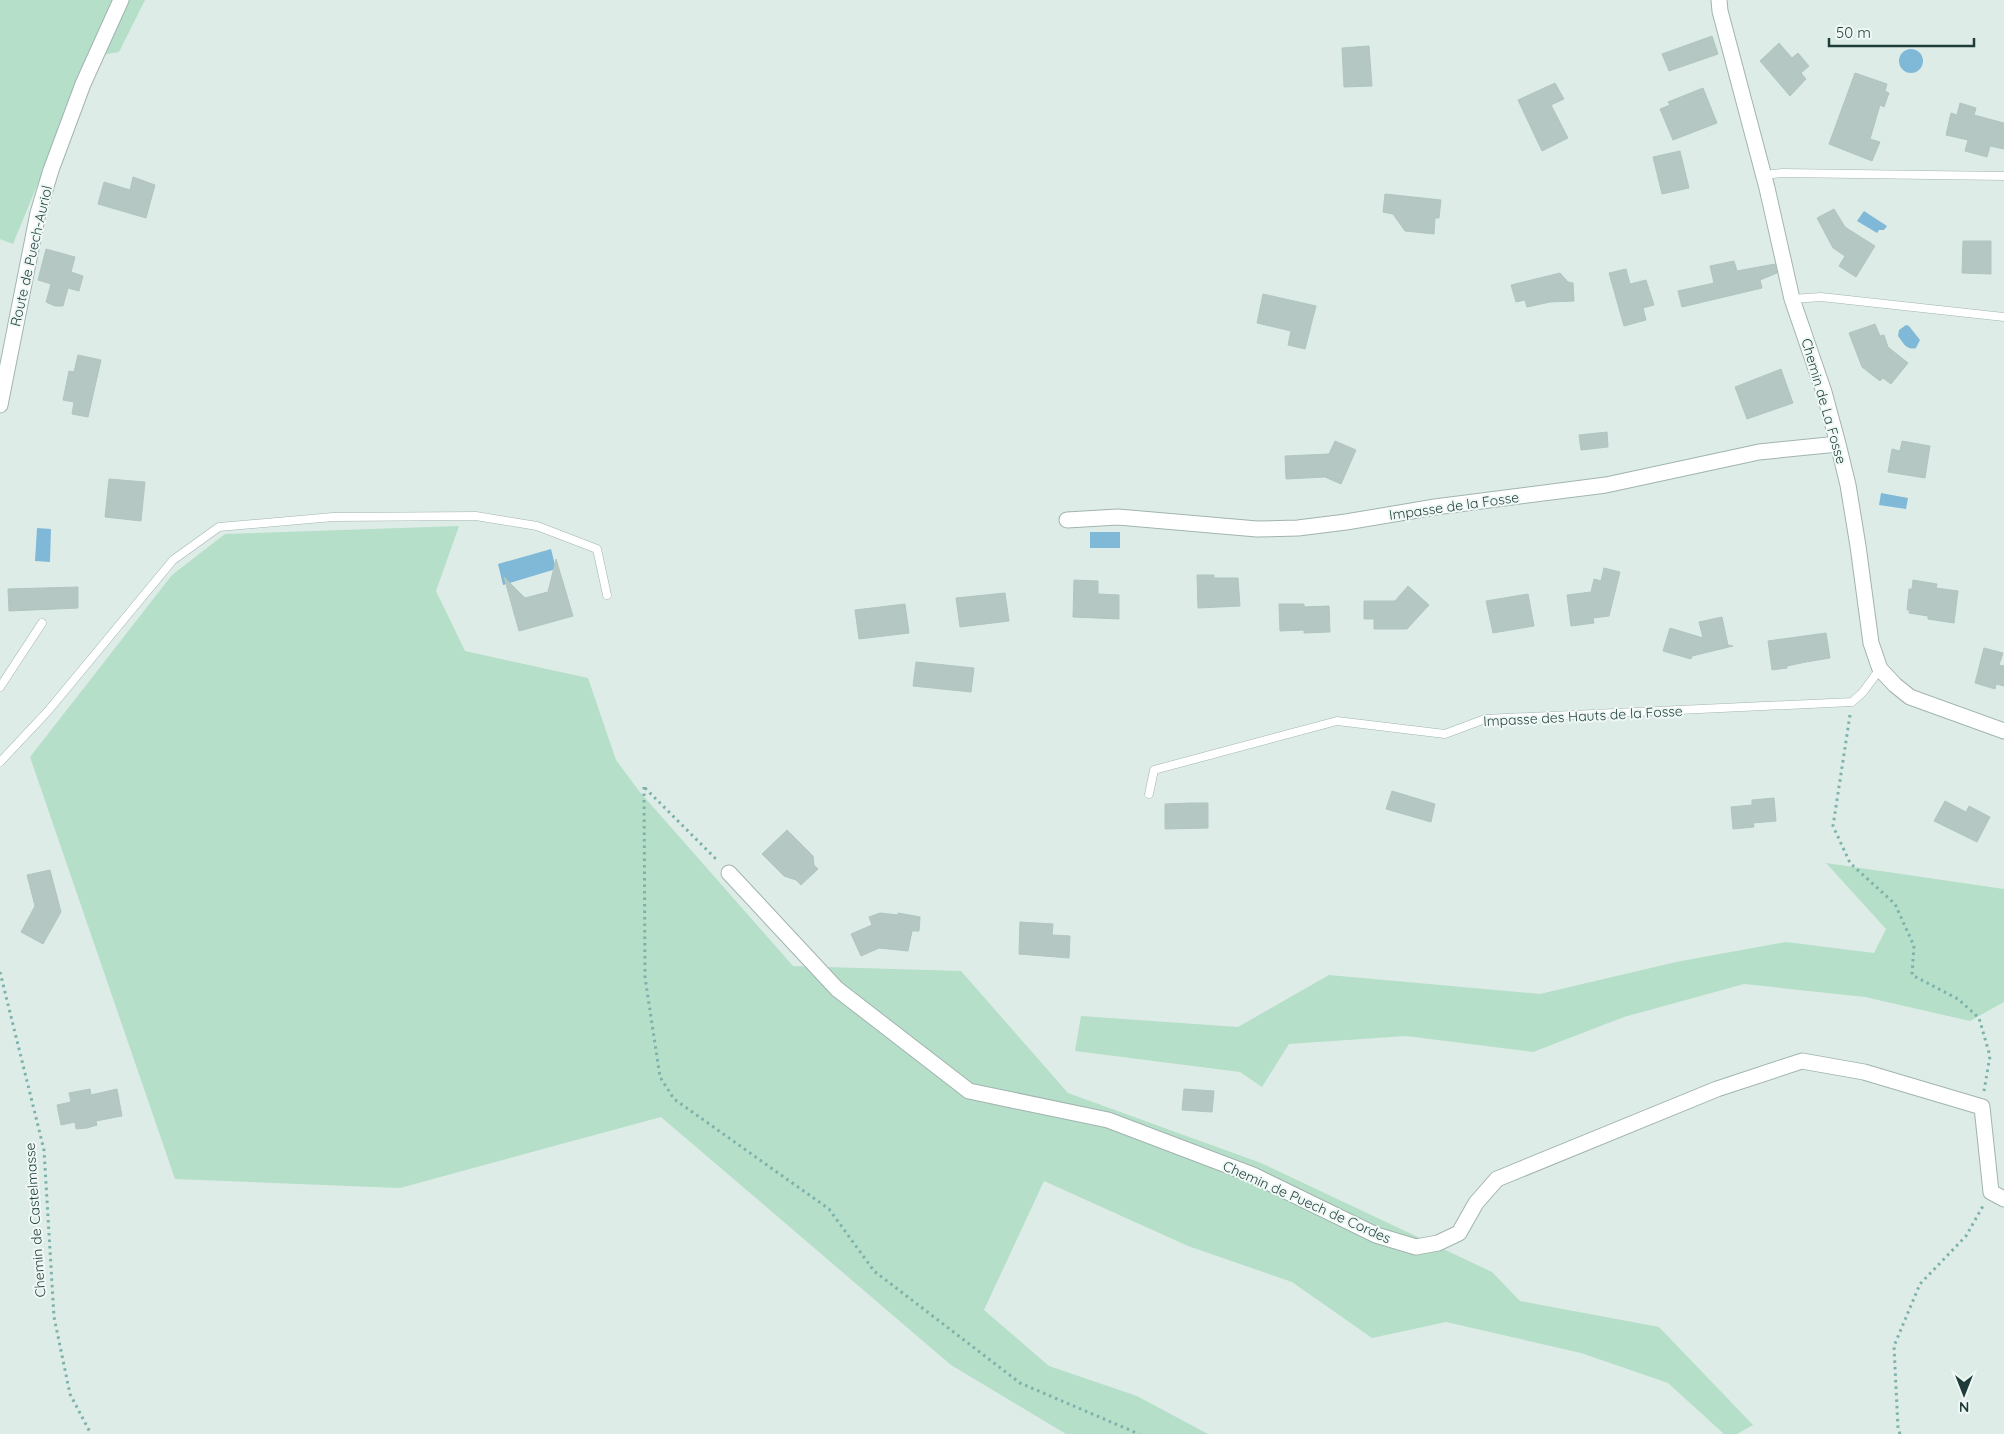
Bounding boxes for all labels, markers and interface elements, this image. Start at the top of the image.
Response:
scale bar [1829,15,1974,47]
text: 50 m [1836,23,1871,42]
street label: Route de Puech-Auriol [6,184,56,328]
street label: Chemin de La Fosse [1797,336,1851,466]
street label: Impasse de la Fosse [1388,488,1520,524]
street label: Impasse des Hauts de la Fosse [1483,702,1683,730]
street label: Chemin de Castelmasse [21,1142,49,1298]
street label: Chemin de Puech de Cordes [1220,1157,1394,1247]
north arrow [1939,1369,1989,1419]
text: N [1959,1398,1969,1416]

